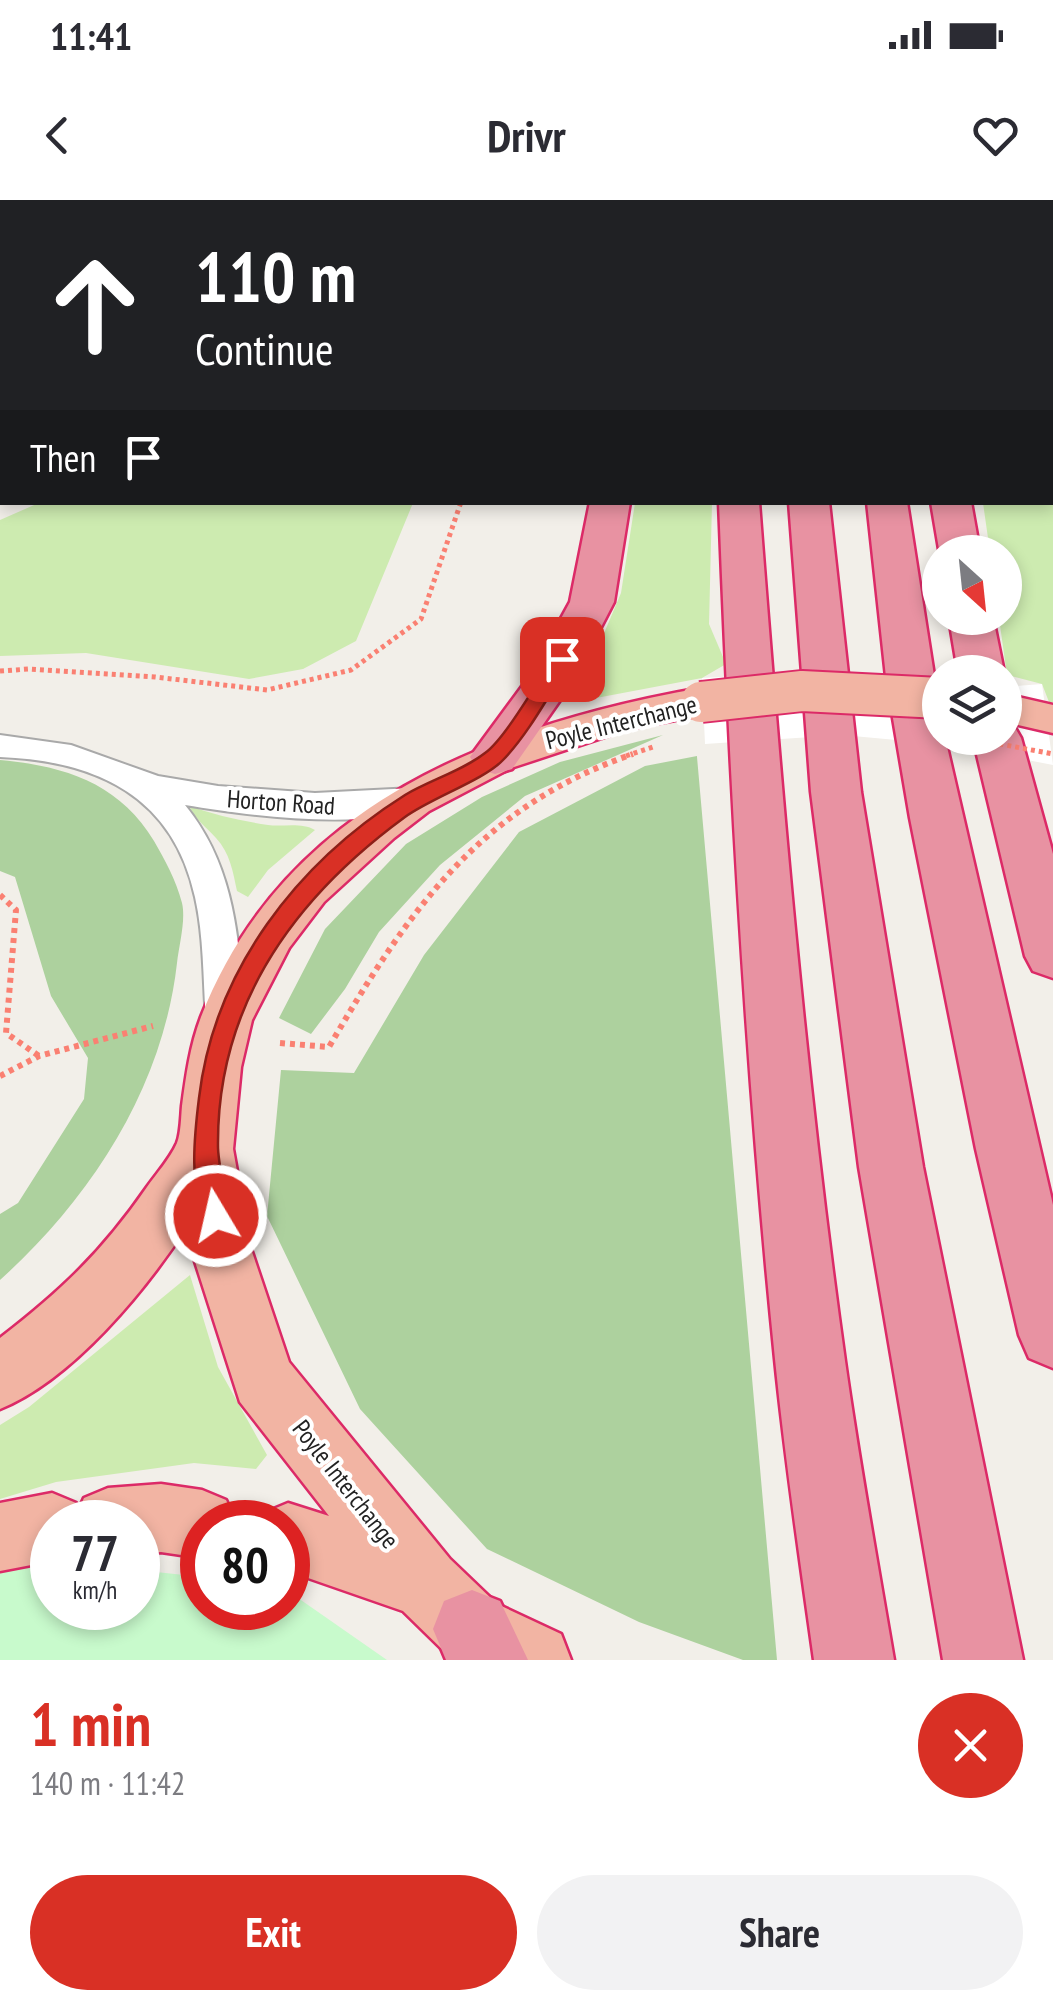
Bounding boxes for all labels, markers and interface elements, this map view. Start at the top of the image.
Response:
text: 11:41 [50,11,132,60]
text: Drivr [487,106,566,164]
icon: back [30,108,85,163]
icon: heart [968,108,1023,163]
text: 110 m [195,231,356,321]
icon: ahead [30,240,160,370]
text: Continue [195,319,334,377]
icon: arrive [116,430,171,485]
text: Then [30,433,96,482]
north arrow [922,535,1022,635]
map controls [922,535,1022,755]
pin [520,617,605,702]
icon: arrive [535,632,590,687]
button: layers [922,655,1022,755]
street label: Poyle Interchange [542,688,700,756]
street label: Horton Road [226,782,336,822]
position arrow [164,1164,268,1268]
street label: Poyle Interchange [286,1413,406,1555]
speed limit sign: 80 [180,1500,310,1630]
text: 77 [71,1520,119,1585]
text: km/h [73,1574,117,1606]
text: 1 min [30,1685,151,1763]
button: close [918,1693,1023,1798]
text: 140 m · 11:42 [30,1762,185,1804]
button: Exit [30,1875,517,1990]
button: Share [537,1875,1023,1990]

